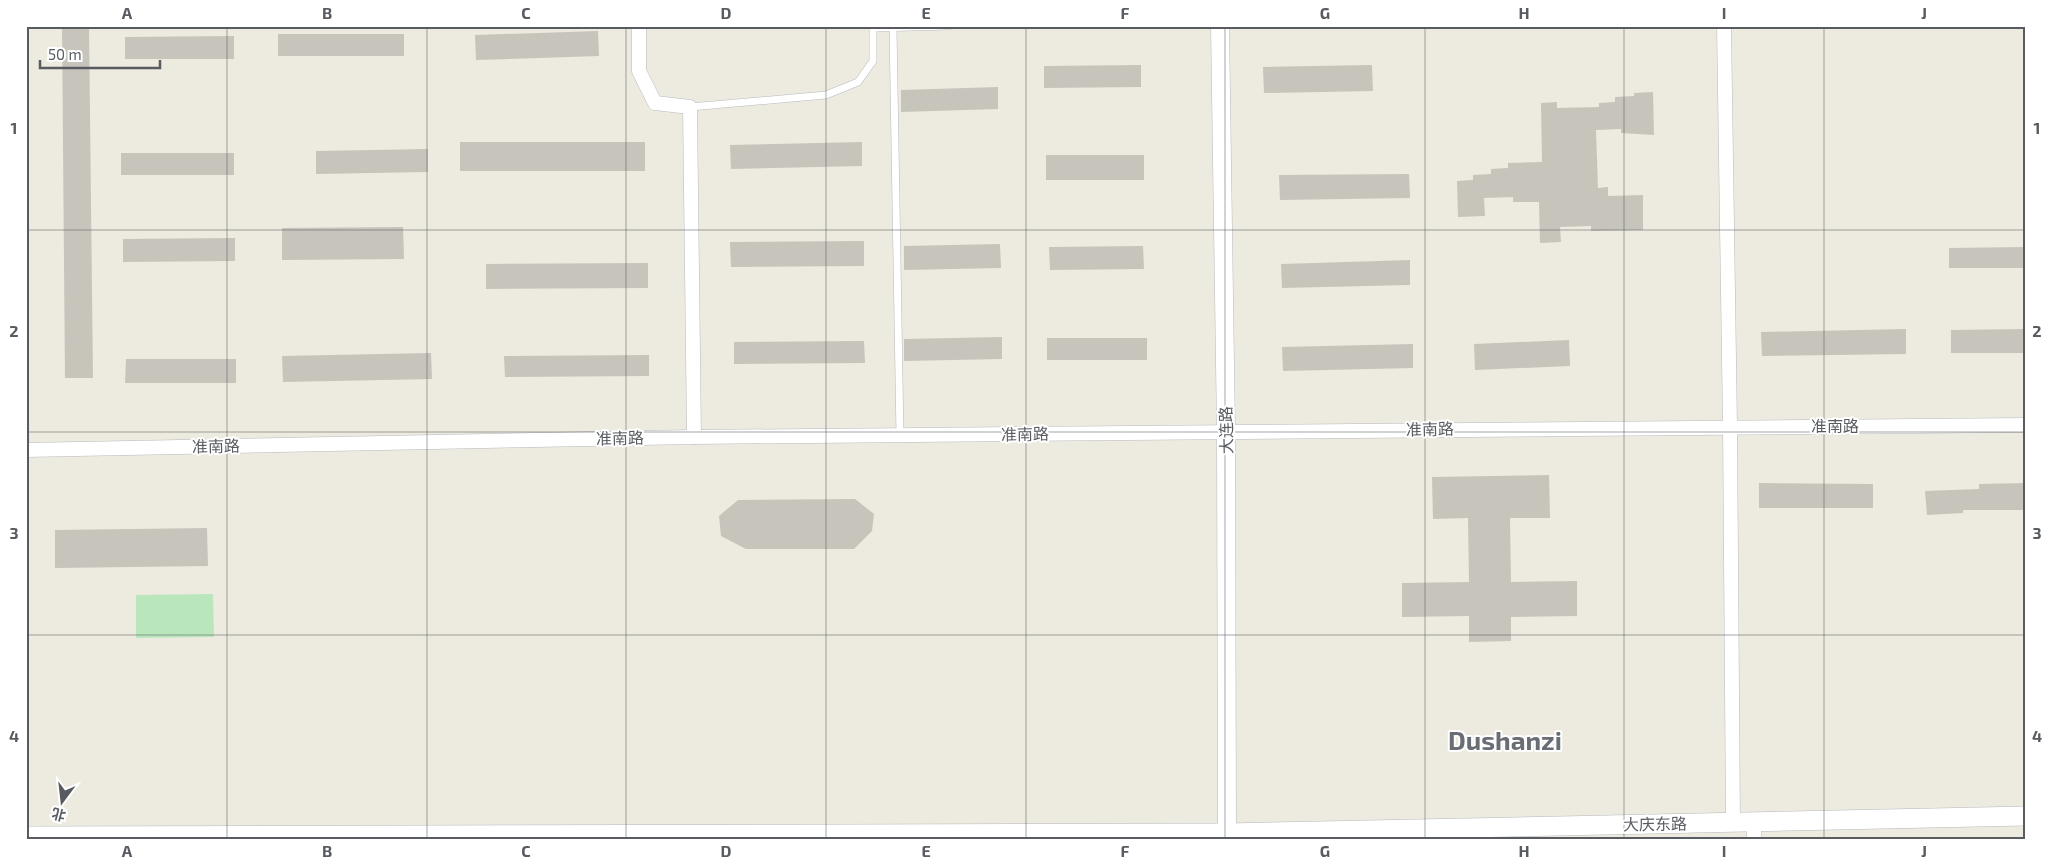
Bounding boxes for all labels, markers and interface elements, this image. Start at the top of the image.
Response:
text: A [122,3,133,22]
text: B [322,3,332,22]
text: C [521,3,531,22]
text: D [721,3,732,22]
text: E [921,3,931,22]
text: F [1121,3,1130,22]
text: G [1320,3,1330,22]
text: H [1518,3,1530,22]
text: I [1722,3,1726,22]
text: J [1921,3,1927,22]
scale bar [40,38,160,70]
text: 50 m [48,45,82,63]
text: 1 [11,118,17,137]
text: 1 [2034,118,2040,137]
text: 2 [9,321,19,340]
text: 2 [2032,321,2042,340]
street label: 大连路 [1216,406,1235,454]
street label: 准南路 [1811,416,1859,435]
street label: 准南路 [1406,419,1454,438]
street label: 准南路 [1001,424,1049,443]
street label: 准南路 [596,428,644,447]
street label: 准南路 [192,436,240,455]
text: 3 [9,523,19,542]
text: 3 [2032,523,2042,542]
district label: Dushanzi [1448,724,1562,755]
text: 4 [9,726,19,745]
text: 4 [2032,726,2042,745]
north arrow [38,778,88,828]
text: 北 [50,805,67,825]
street label: 大庆东路 [1623,813,1687,834]
text: A [122,841,133,860]
text: B [322,841,332,860]
text: C [521,841,531,860]
text: D [721,841,732,860]
text: E [921,841,931,860]
text: F [1121,841,1130,860]
text: G [1320,841,1330,860]
text: H [1518,841,1530,860]
text: I [1722,841,1726,860]
text: J [1921,841,1927,860]

